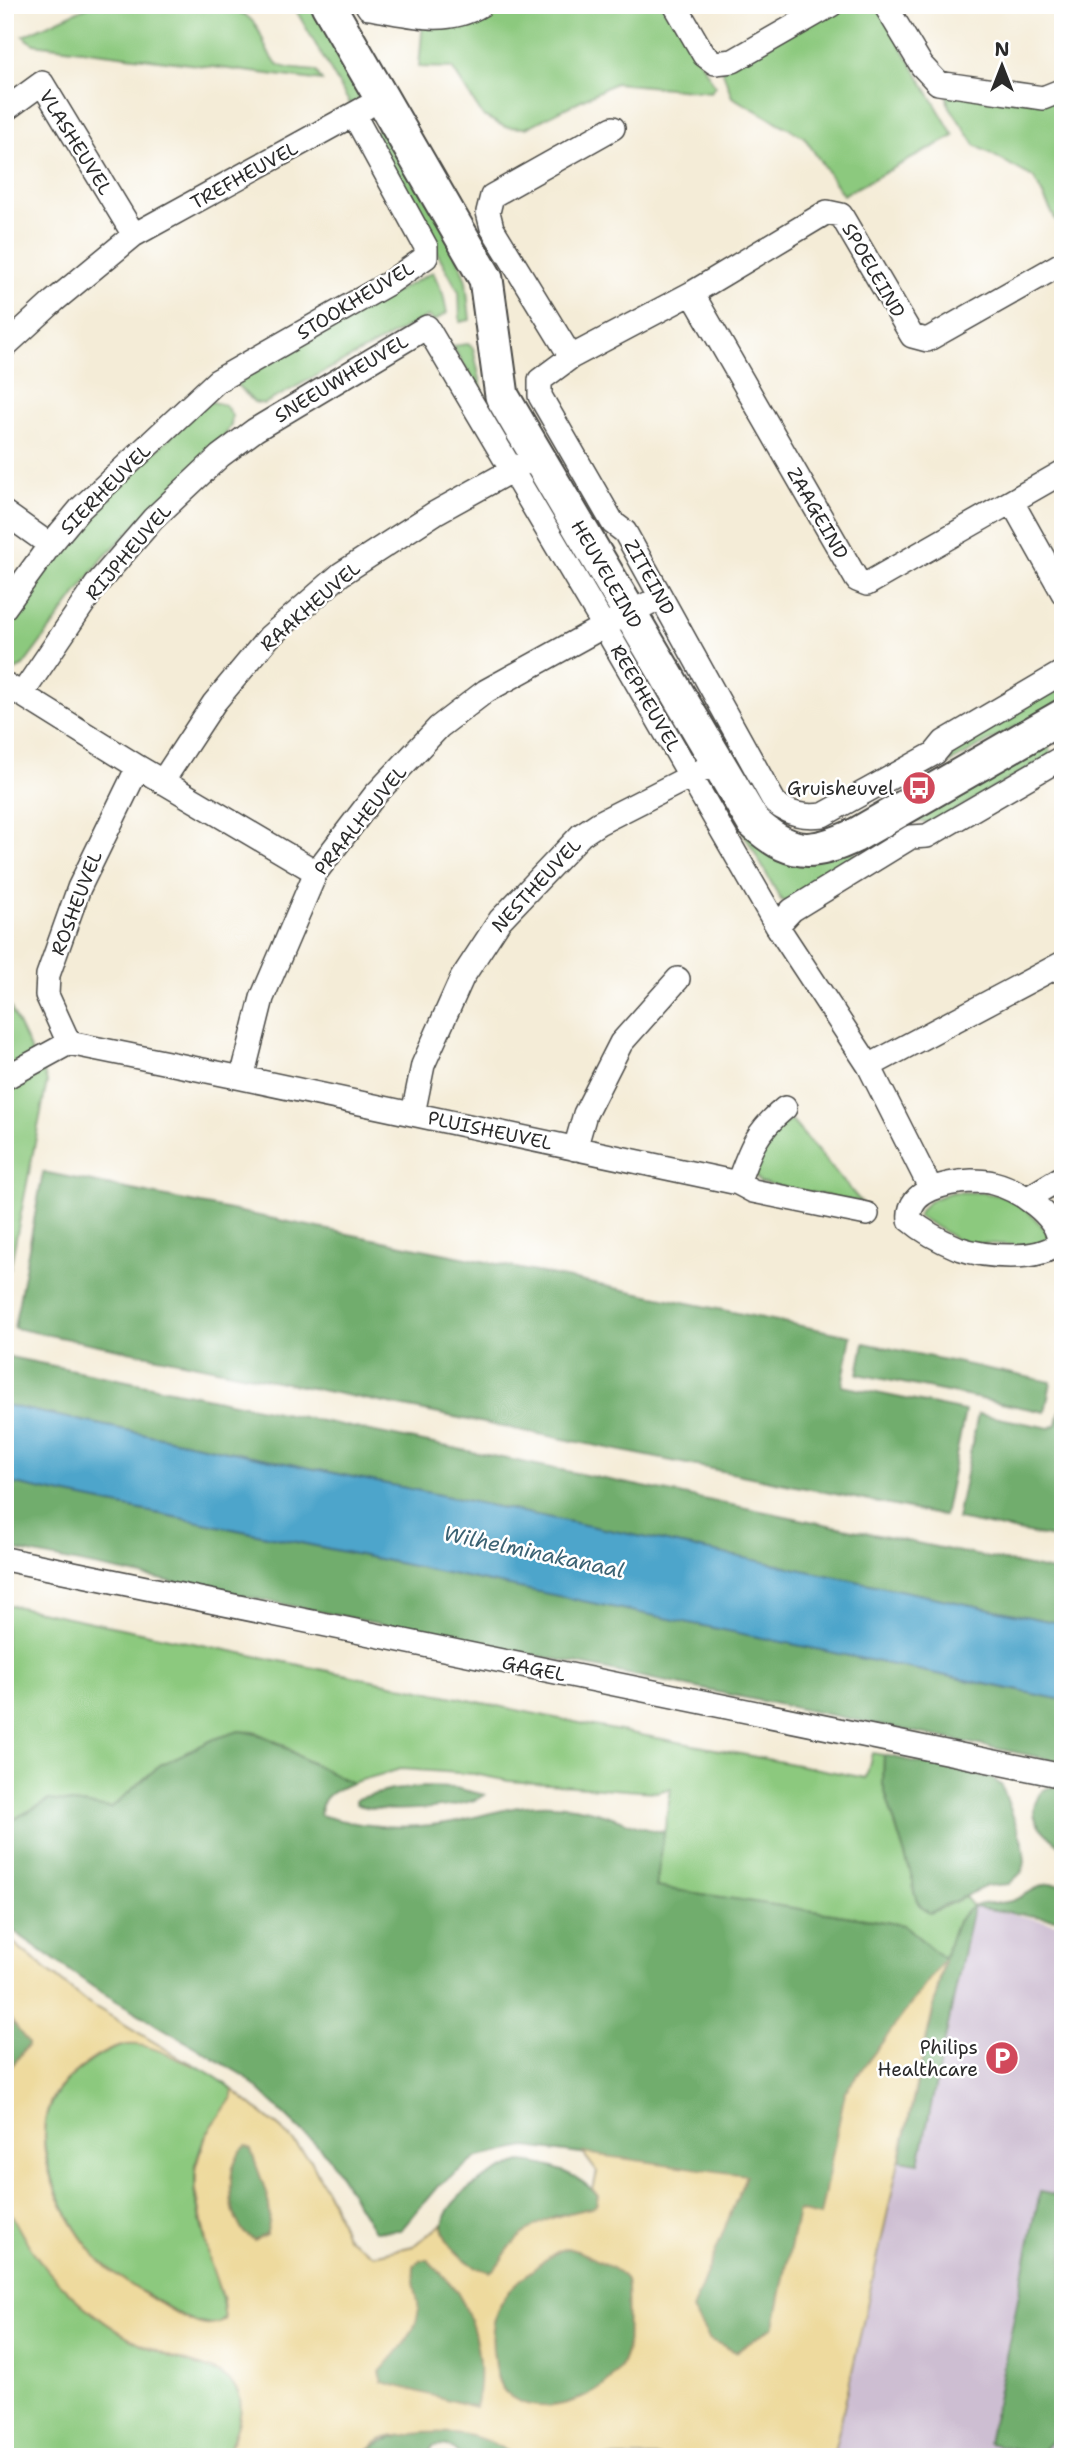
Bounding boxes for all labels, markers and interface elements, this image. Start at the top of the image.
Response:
north arrow [967,32,1036,102]
text: N [994,37,1010,62]
street label: VLASHEUVEL [33,85,118,200]
street label: TREFHEUVEL [186,136,302,215]
street label: SPOELEIND [836,218,911,322]
street label: STOOKHEUVEL [292,255,419,345]
street label: SNEEUWHEUVEL [270,329,413,428]
street label: SIERHEUVEL [55,439,156,540]
street label: ZAAGEIND [781,463,854,564]
street label: RIJPHEUVEL [80,499,177,605]
street label: HEUVELEIND [565,515,648,633]
street label: ZITEIND [619,535,681,620]
street label: RAAKHEUVEL [255,556,366,657]
street label: REEPHEUVEL [605,640,686,756]
street label: PRAALHEUVEL [309,760,412,880]
bus stop icon: Gruisheuvel [900,769,938,807]
place label: Gruisheuvel [787,776,894,801]
street label: NESTHEUVEL [486,833,587,938]
street label: ROSHEUVEL [45,847,108,959]
street label: PLUISHEUVEL [425,1105,554,1156]
water label: Wilhelminakanaal [441,1519,627,1585]
street label: GAGEL [500,1650,568,1687]
place label: Philips Healthcare [877,2035,978,2082]
parking icon: Philips Healthcare [983,2039,1021,2077]

